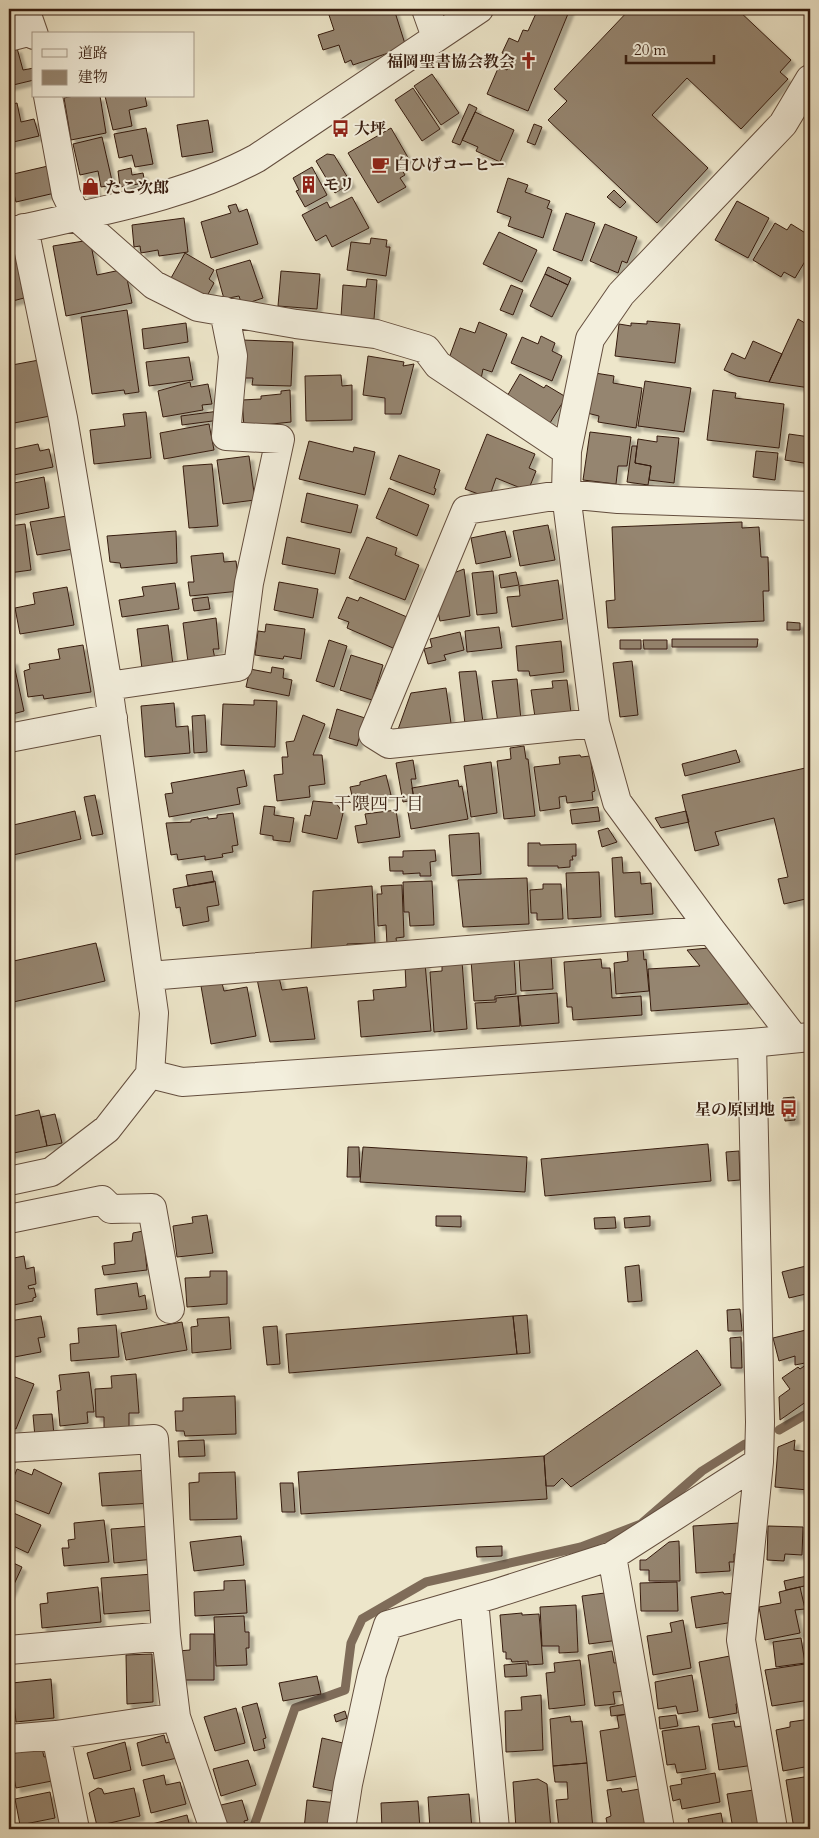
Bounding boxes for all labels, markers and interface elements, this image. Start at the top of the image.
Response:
legend [32,32,195,98]
scale bar [626,32,714,64]
text: 20 m [634,40,666,60]
text: 道路 [78,43,108,63]
place label: 福岡聖書協会教会 [386,51,515,73]
church icon: 福岡聖書協会教会 [519,51,539,71]
text: 建物 [78,67,108,87]
bus stop icon: 大坪 [330,118,350,138]
place label: 大坪 [354,118,386,140]
cafe icon: 白ひげコーヒー [370,154,390,174]
place label: 白ひげコーヒー [394,154,505,176]
building icon: モリ [299,174,319,194]
place label: モリ [323,174,355,196]
shop icon: たこ次郎 [81,177,101,197]
place label: たこ次郎 [105,177,169,199]
district label: 干隈四丁目 [334,792,424,817]
place label: 星の原団地 [695,1099,775,1121]
bus stop icon: 星の原団地 [779,1099,799,1119]

